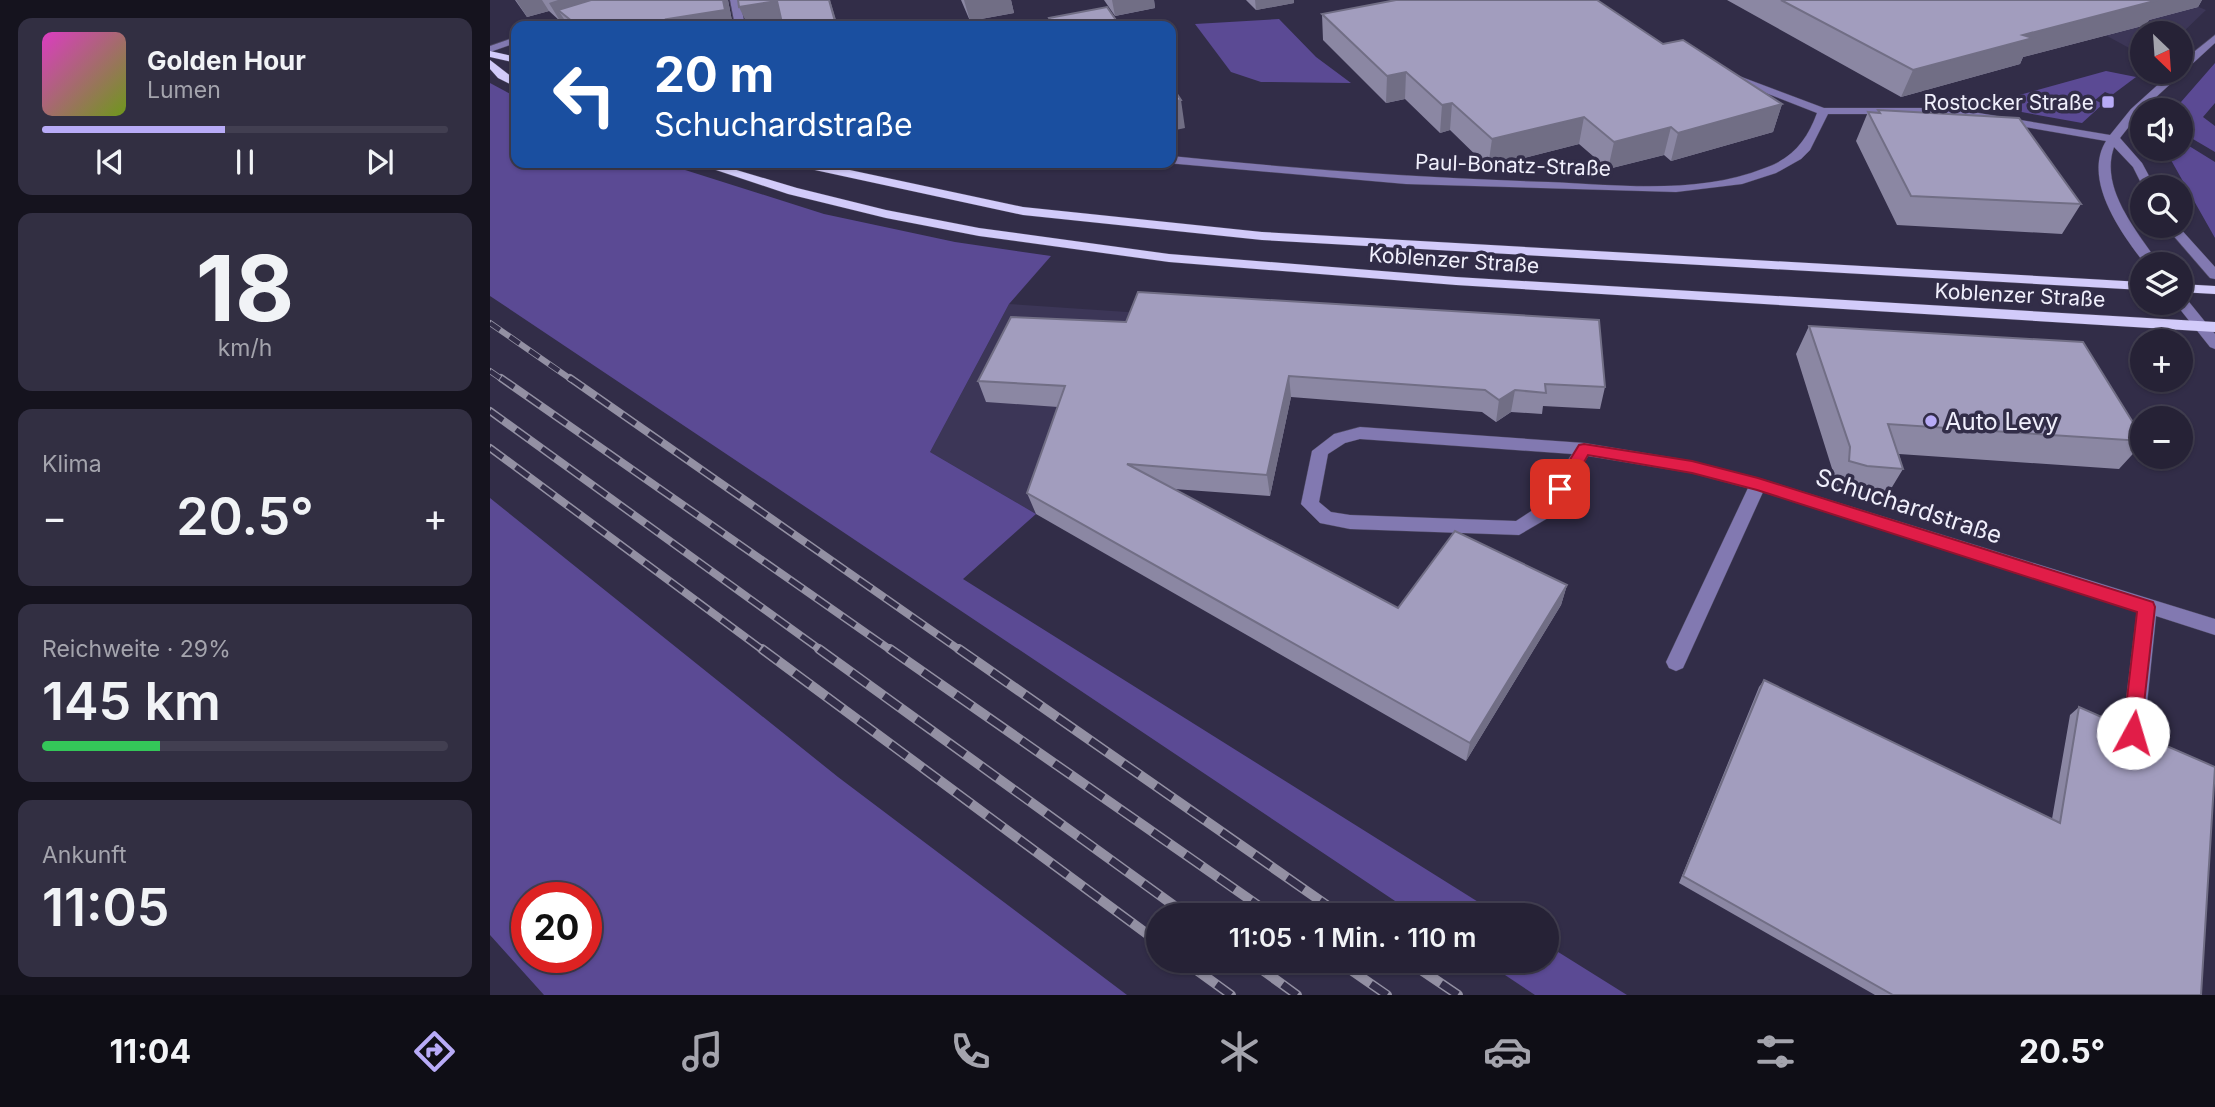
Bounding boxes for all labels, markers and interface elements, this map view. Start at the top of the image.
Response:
north arrow [2130,21,2193,84]
map controls [2130,21,2193,469]
text: Golden Hour [147,45,306,76]
text: 20 m [654,45,774,104]
icon: left [539,49,630,140]
text: Lumen [147,76,221,104]
place label: Rostocker Straße [1924,90,2094,115]
marker: Rostocker Straße [2100,94,2116,110]
button: sound [2130,98,2193,161]
text: Schuchardstraße [654,105,913,144]
icon: previous [91,143,129,181]
icon: pause [226,143,264,181]
icon: next [361,143,399,181]
street label: Paul-Bonatz-Straße [1414,149,1612,181]
button: search [2130,175,2193,238]
text: 18 [196,233,294,343]
street label: Koblenzer Straße [1368,242,1540,278]
button: layers [2130,252,2193,315]
street label: Koblenzer Straße [1934,278,2106,312]
button: + [2130,329,2193,392]
text: km/h [218,334,272,362]
button: − [2130,406,2193,469]
place label: Auto Levy [1945,407,2059,436]
marker: Auto Levy [1923,413,1939,429]
text: Klima [42,450,102,478]
pin [1530,459,1590,519]
street label: Schuchardstraße [1812,462,2006,550]
icon: arrive [1541,470,1579,508]
text: 20.5° [176,485,314,548]
text: − [42,494,67,540]
text: + [423,494,448,540]
text: Reichweite · 29% [42,635,231,663]
text: 145 km [42,670,221,733]
position arrow [2096,696,2170,770]
text: Ankunft [42,841,127,869]
text: 11:05 [42,876,170,939]
speed limit sign: 20 [511,882,602,973]
text: 11:05 · 1 Min. · 110 m [1229,922,1476,953]
icon: directions [410,1027,459,1076]
icon: music [678,1027,727,1076]
icon: phone [946,1027,995,1076]
icon: climate [1215,1027,1264,1076]
icon: car [1483,1027,1532,1076]
icon: filters [1751,1027,1800,1076]
text: 11:04 [110,1032,191,1071]
text: 20.5° [2019,1032,2105,1071]

